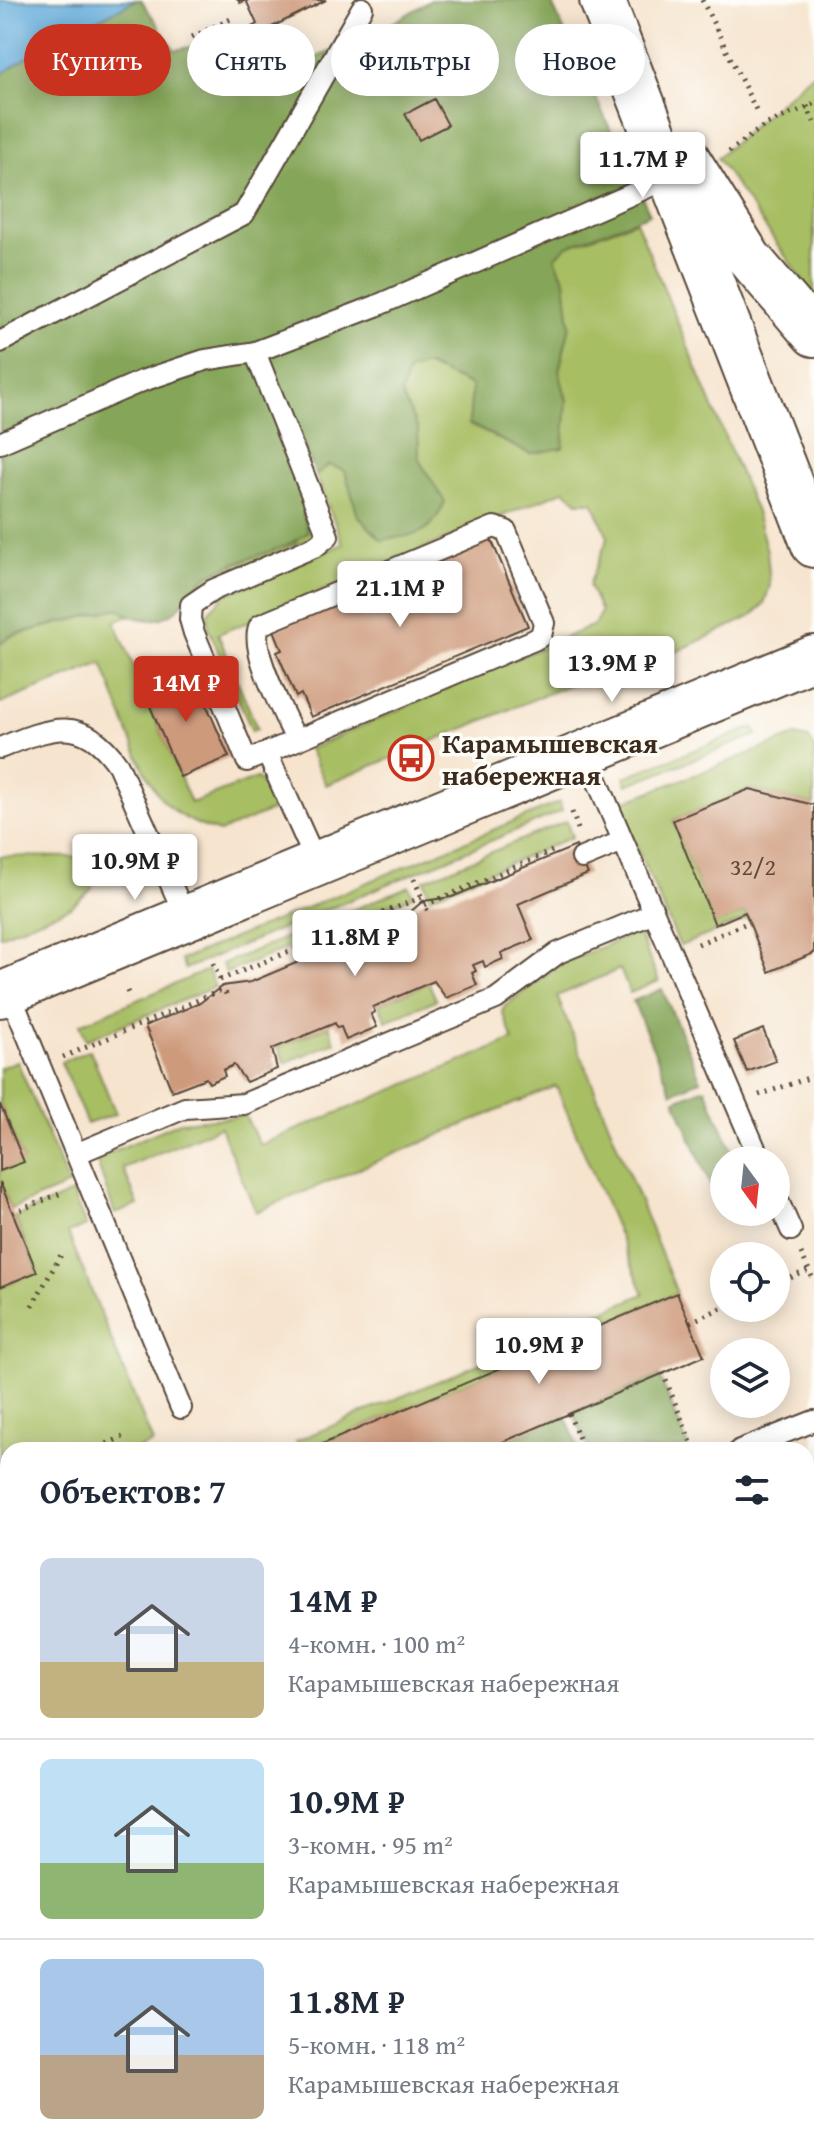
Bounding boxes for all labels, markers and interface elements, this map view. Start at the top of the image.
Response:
chip: Купить [24,24,171,96]
chip: Снять [187,24,315,96]
chip: Фильтры [331,24,499,96]
chip: Новое [515,24,645,96]
pin: 11.7M ₽ [569,132,717,200]
text: 11.7M ₽ [598,138,688,177]
pin: 21.1M ₽ [326,561,474,629]
text: 21.1M ₽ [355,567,445,606]
pin: 13.9M ₽ [538,636,686,704]
text: 13.9M ₽ [567,642,657,681]
pin: 14M ₽ [130,656,242,724]
text: 14M ₽ [152,662,220,701]
place label: Карамышевская набережная [442,722,658,795]
bus stop icon: Карамышевская набережная [387,734,435,782]
pin: 10.9M ₽ [61,834,209,902]
text: 10.9M ₽ [90,840,180,879]
house number: 32/2 [730,849,776,884]
pin: 11.8M ₽ [281,910,429,978]
text: 11.8M ₽ [310,916,400,955]
north arrow [710,1146,790,1226]
map controls [710,1146,790,1418]
button: locate [710,1242,790,1322]
pin: 10.9M ₽ [465,1318,613,1386]
text: 10.9M ₽ [494,1324,584,1363]
button: layers [710,1338,790,1418]
text: Объектов: 7 [40,1466,226,1515]
icon: filters [730,1468,774,1512]
text: 14M ₽ [288,1575,378,1624]
icon: home [104,1590,200,1686]
text: 4-комн. · 100 m² [288,1624,465,1663]
text: Карамышевская набережная [288,1663,619,1702]
text: 10.9M ₽ [288,1776,405,1825]
icon: home [104,1791,200,1887]
text: 3-комн. · 95 m² [288,1825,453,1864]
text: Карамышевская набережная [288,1864,619,1903]
text: 11.8M ₽ [288,1976,405,2025]
icon: home [104,1991,200,2087]
text: 5-комн. · 118 m² [288,2025,465,2064]
text: Карамышевская набережная [288,2064,619,2103]

